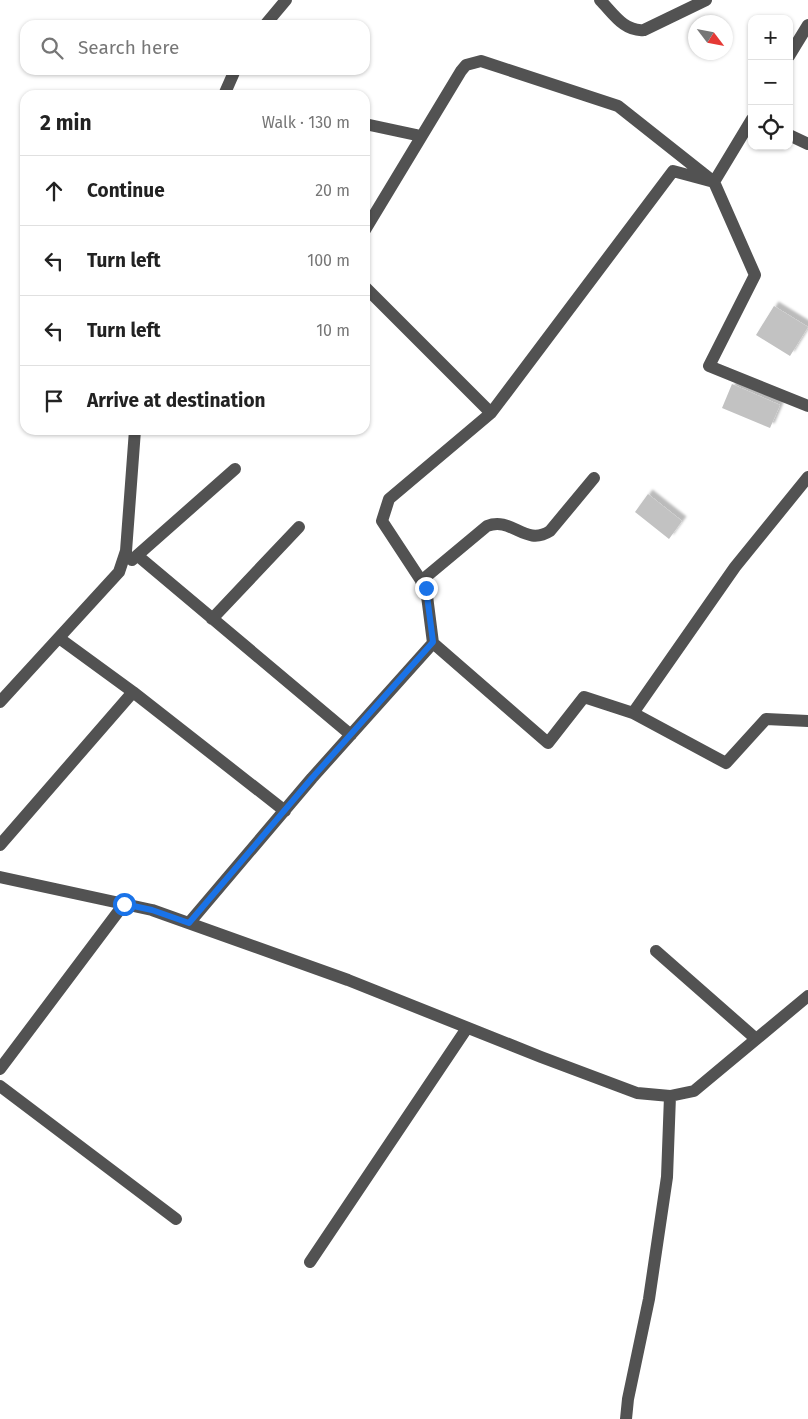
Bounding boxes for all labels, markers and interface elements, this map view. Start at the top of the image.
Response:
north arrow [688,15,733,60]
map controls [748,15,793,150]
button: + [748,15,793,60]
search box [20,20,370,75]
icon: search [38,34,66,62]
text: Search here [78,36,179,59]
button: − [748,60,793,105]
button: locate [748,105,793,150]
text: 2 min [40,110,92,136]
text: Walk · 130 m [262,113,350,132]
icon: ahead [40,177,68,205]
text: Continue [87,179,165,202]
text: 20 m [315,181,350,200]
icon: left [40,247,68,275]
text: Turn left [87,249,161,272]
text: 100 m [307,251,350,270]
icon: left [40,317,68,345]
text: Turn left [87,319,161,342]
text: 10 m [316,321,350,340]
icon: arrive [40,387,68,415]
text: Arrive at destination [87,389,266,412]
route end [415,577,438,600]
route start [113,893,136,916]

